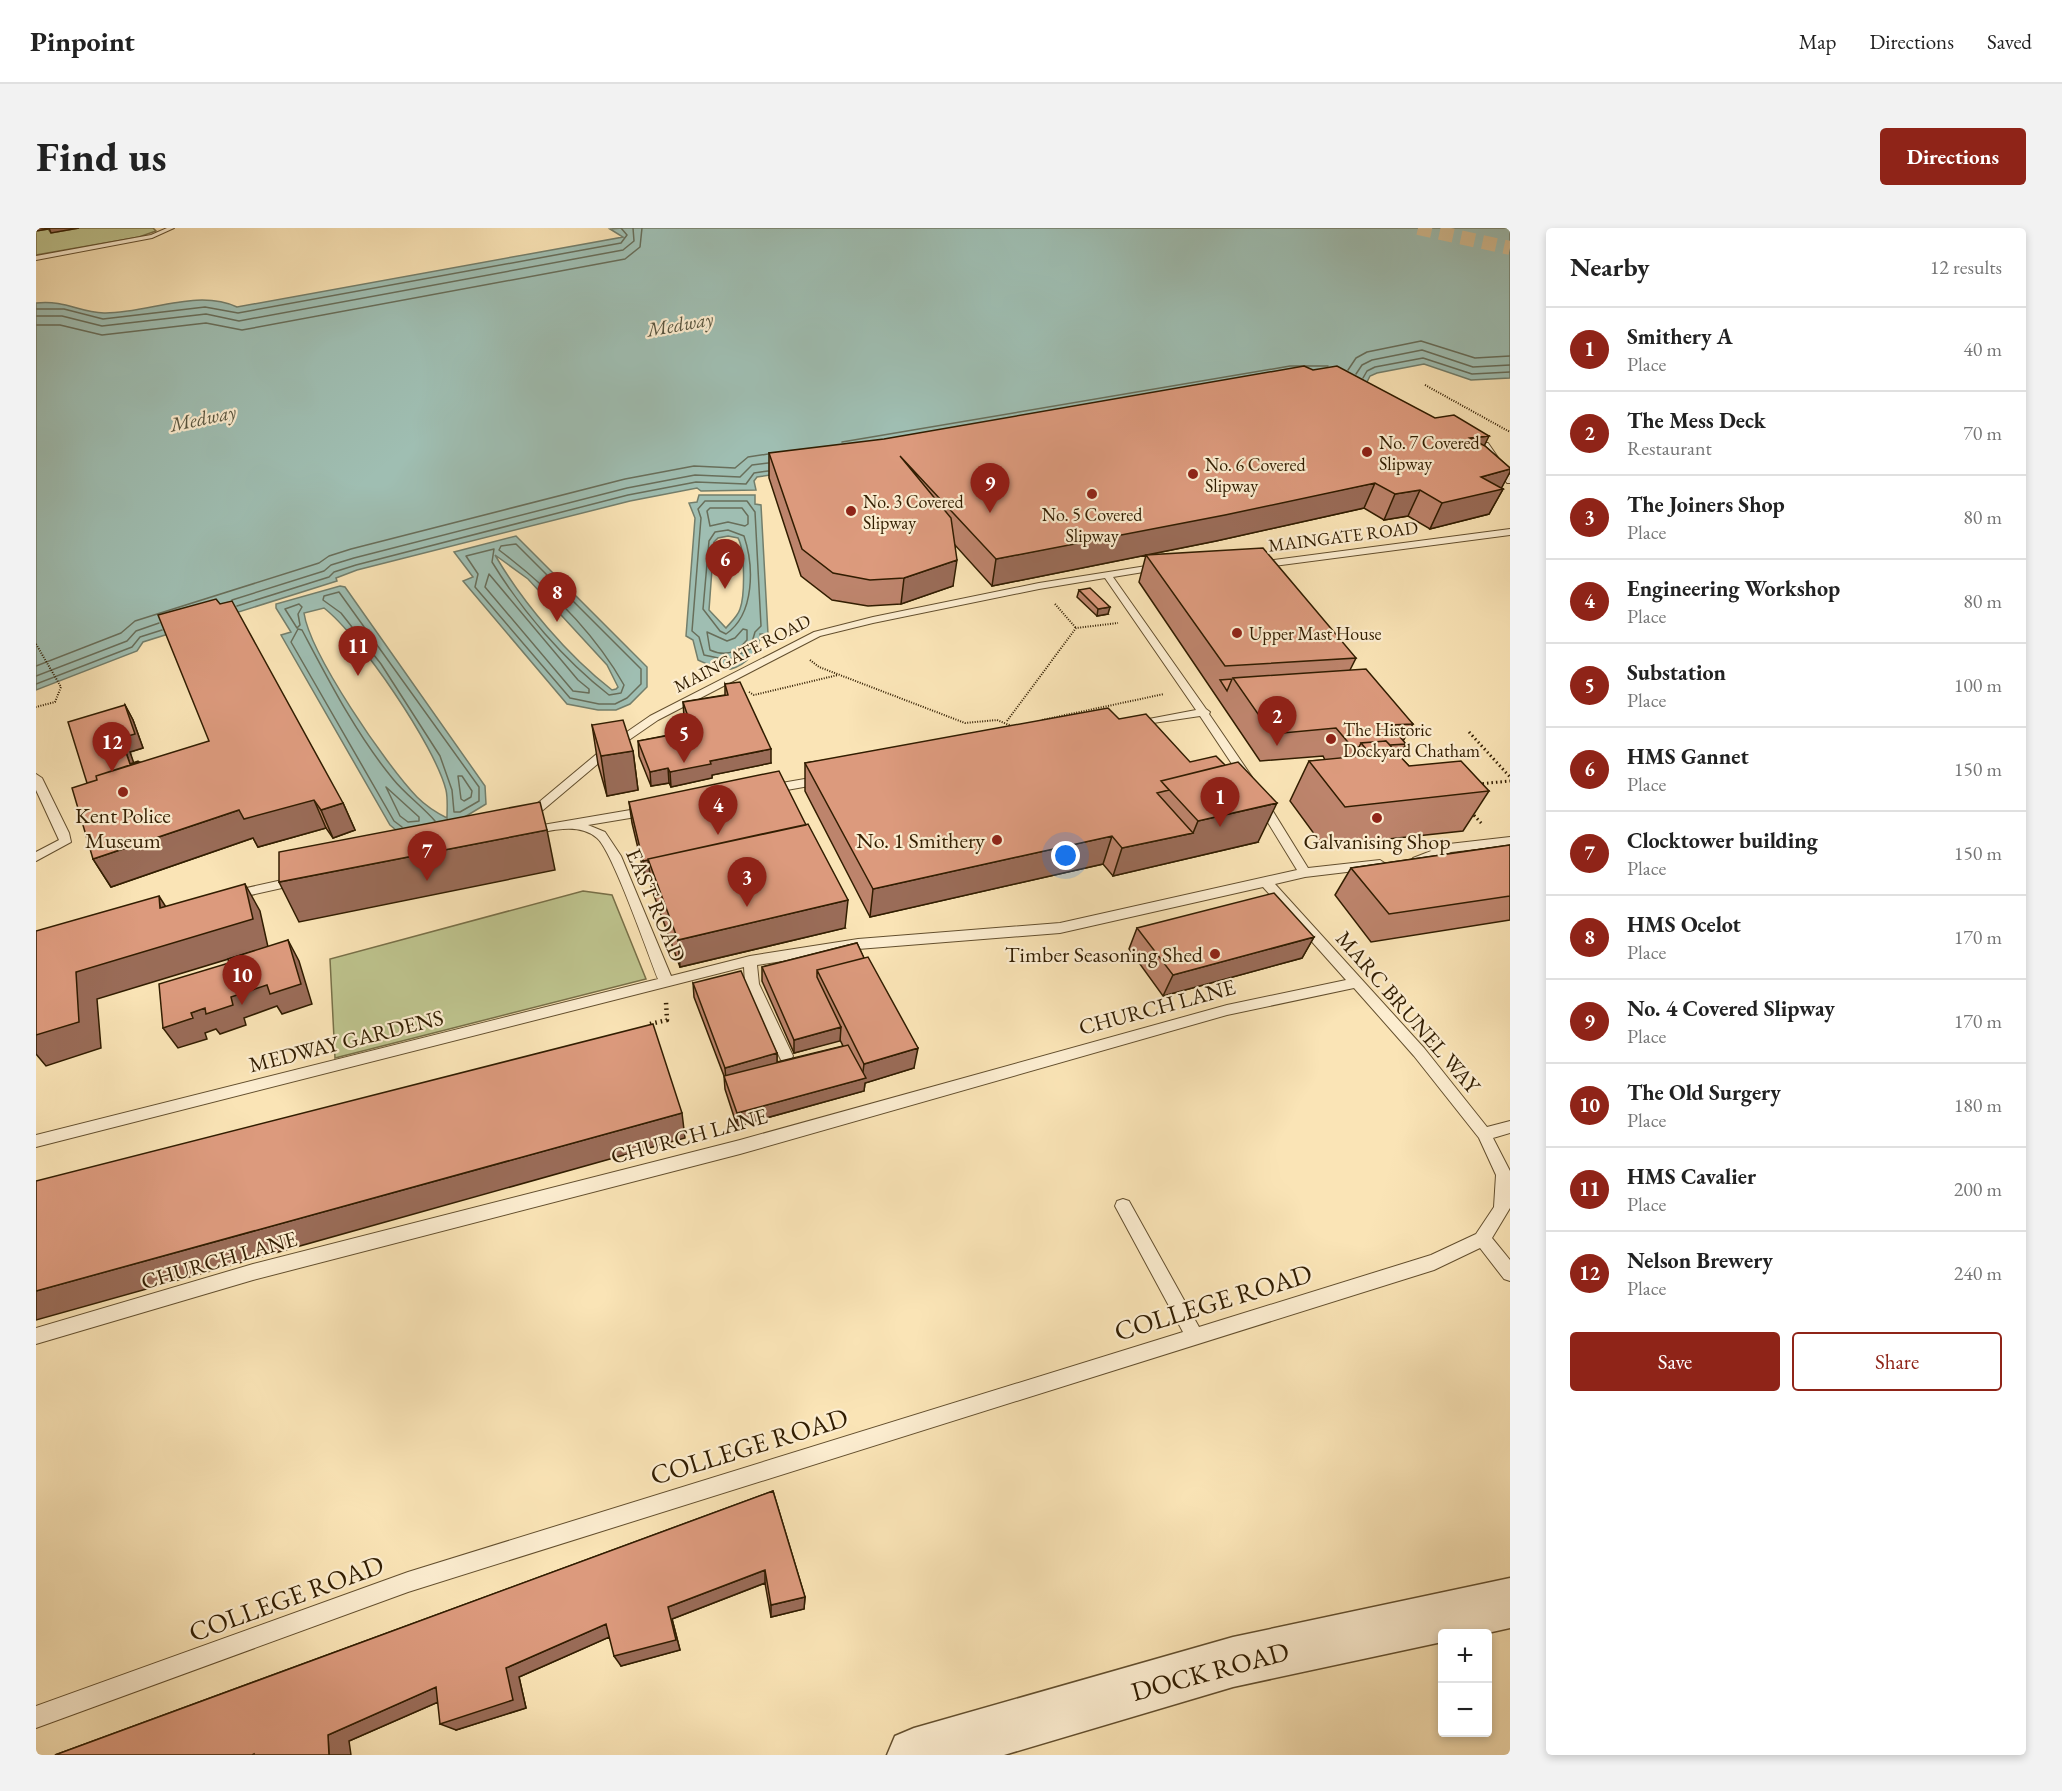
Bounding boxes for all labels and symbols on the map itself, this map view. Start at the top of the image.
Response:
water label: Medway [644,305,715,343]
water label: Medway [167,398,238,438]
place label: No. 7 Covered Slipway [1379,431,1480,475]
marker: No. 7 Covered Slipway [1360,445,1374,459]
place label: No. 6 Covered Slipway [1205,453,1306,497]
pin: 9 [970,464,1010,513]
marker: No. 6 Covered Slipway [1186,467,1200,481]
marker: No. 5 Covered Slipway [1085,487,1099,501]
place label: No. 3 Covered Slipway [863,490,964,534]
place label: No. 5 Covered Slipway [1042,503,1143,547]
marker: No. 3 Covered Slipway [844,504,858,518]
street label: MAINGATE ROAD [1267,515,1419,557]
pin: 6 [706,540,744,589]
pin: 8 [538,572,576,622]
street label: MAINGATE ROAD [670,609,814,697]
place label: Upper Mast House [1249,622,1382,645]
pin: 11 [338,626,378,676]
marker: Upper Mast House [1230,626,1244,640]
pin: 2 [1258,696,1296,746]
pin: 5 [664,714,704,763]
place label: The Historic Dockyard Chatham [1343,718,1480,762]
pin: 12 [92,722,132,772]
marker: The Historic Dockyard Chatham [1324,732,1338,746]
pin: 1 [1200,778,1240,827]
marker: Kent Police Museum [116,785,130,799]
pin: 4 [698,786,738,835]
place label: Kent Police Museum [75,801,171,855]
marker: Galvanising Shop [1370,811,1384,825]
place label: No. 1 Smithery [856,826,985,855]
place label: Galvanising Shop [1303,827,1451,856]
pin: 7 [408,832,446,881]
marker: No. 1 Smithery [990,833,1004,847]
your location [1051,841,1080,870]
street label: EAST ROAD [619,844,693,966]
pin: 3 [728,858,766,907]
street label: MARC BRUNEL WAY [1329,925,1487,1100]
place label: Timber Seasoning Shed [1005,940,1204,969]
marker: Timber Seasoning Shed [1208,947,1222,961]
pin: 10 [222,956,262,1005]
street label: CHURCH LANE [1075,972,1239,1042]
street label: MEDWAY GARDENS [246,1003,446,1079]
street label: CHURCH LANE [607,1101,771,1171]
street label: CHURCH LANE [138,1224,300,1296]
street label: COLLEGE ROAD [1110,1255,1316,1349]
street label: COLLEGE ROAD [646,1399,852,1493]
street label: COLLEGE ROAD [184,1547,388,1649]
street label: DOCK ROAD [1127,1633,1293,1709]

